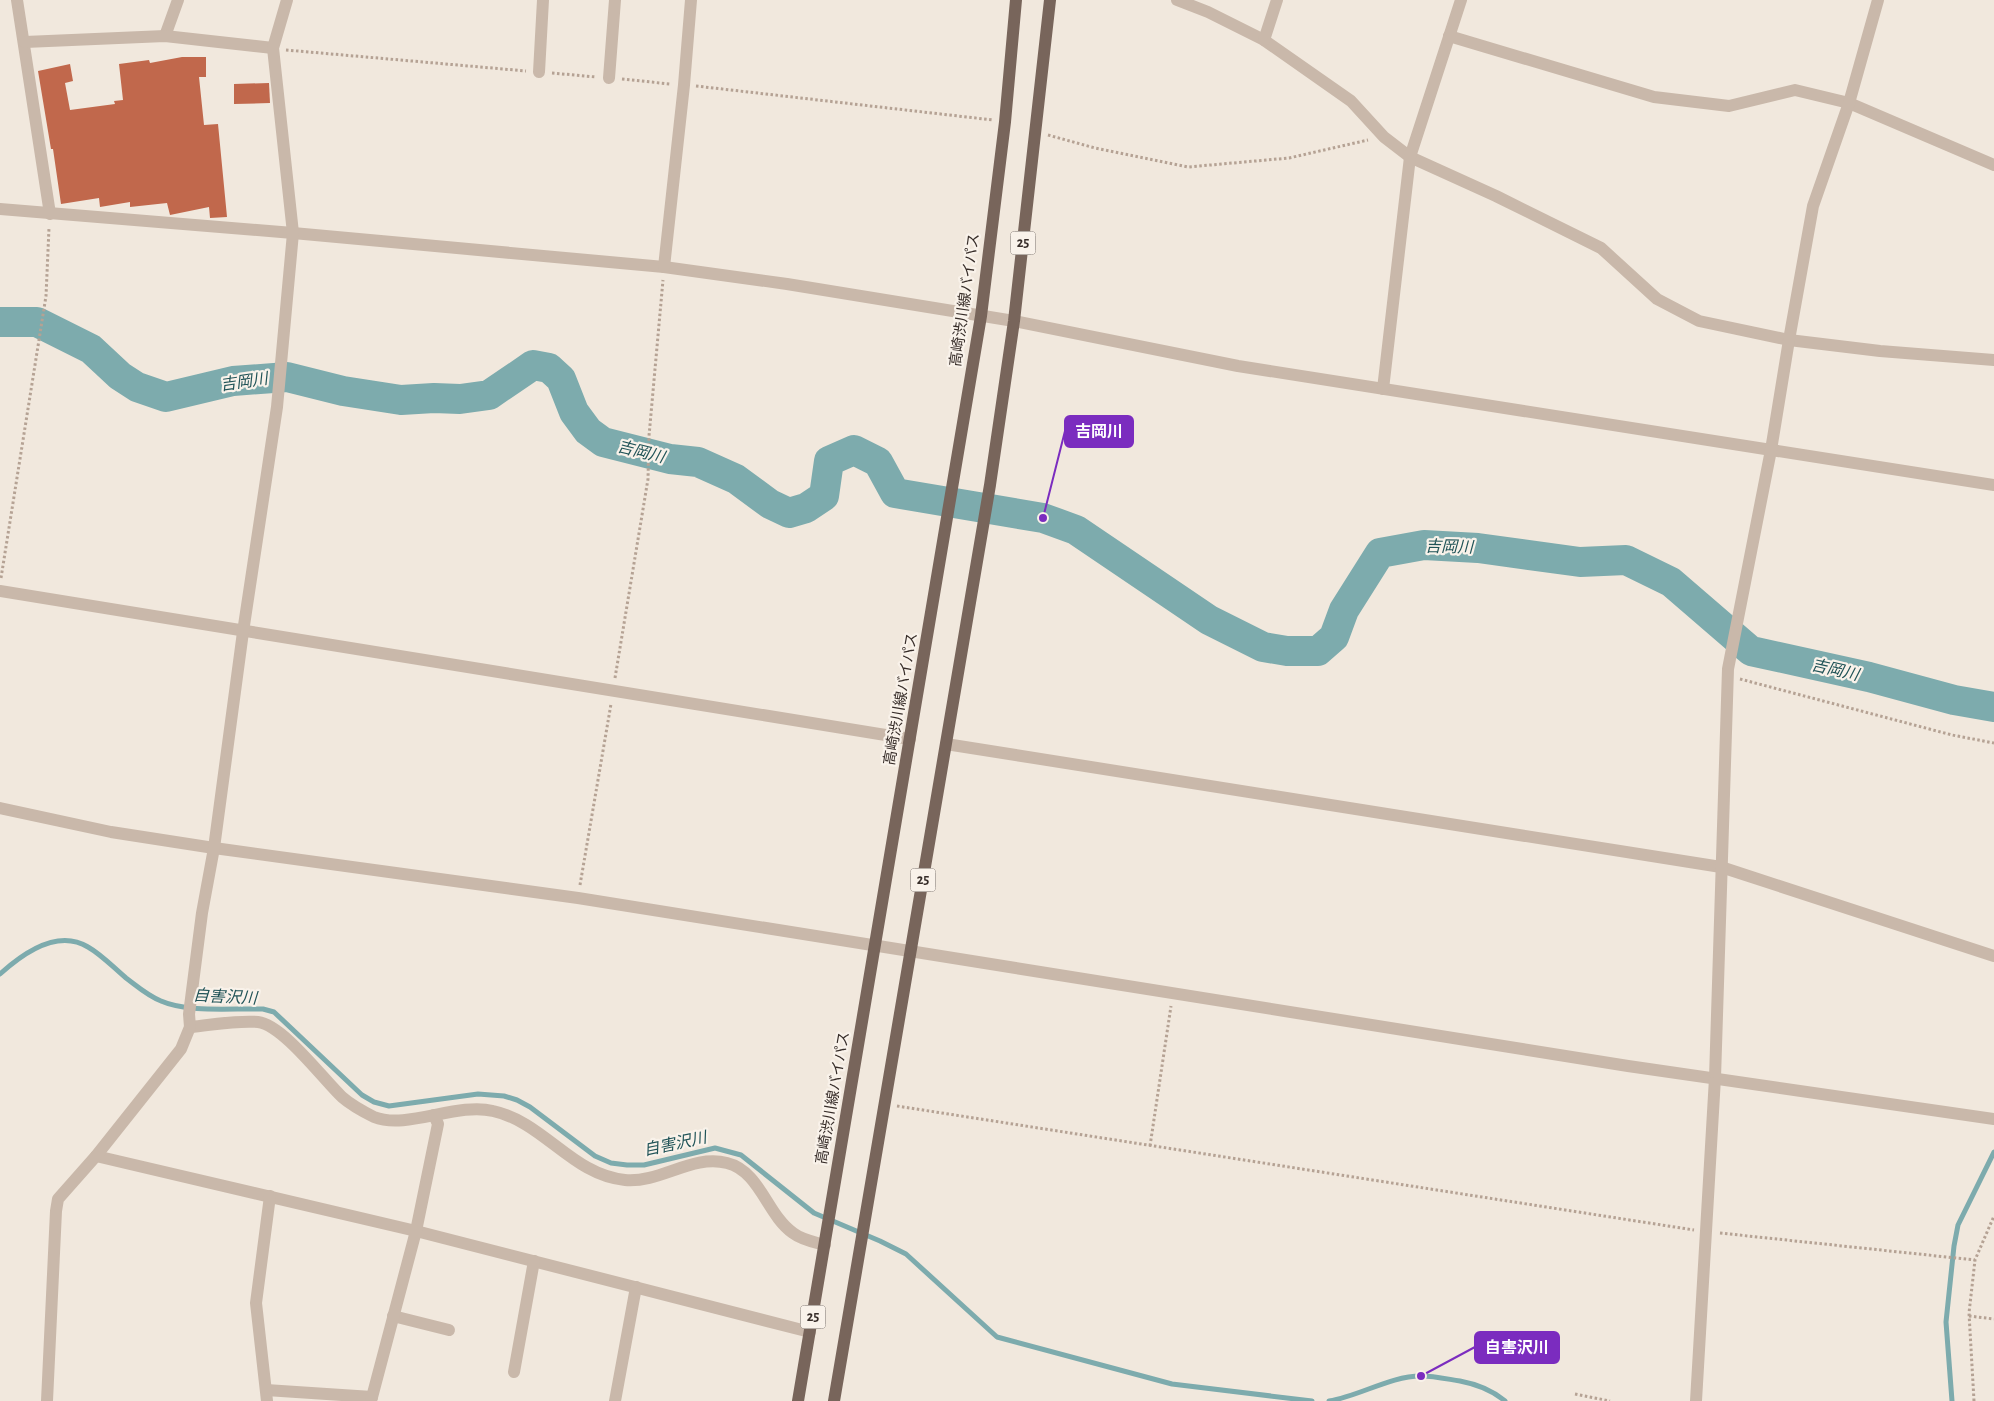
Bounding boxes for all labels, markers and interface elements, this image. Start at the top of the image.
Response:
street label: 高崎渋川線バイパス [947,232,982,368]
road number: 25 [1010,232,1036,254]
water label: 吉岡川 [219,369,271,393]
callout: 吉岡川 [1065,416,1133,447]
text: 吉岡川 [1075,423,1123,440]
water label: 吉岡川 [616,437,668,466]
water label: 吉岡川 [1425,538,1475,555]
street label: 高崎渋川線バイパス [881,631,920,767]
water label: 吉岡川 [1810,656,1862,684]
road number: 25 [910,868,936,892]
water label: 自害沢川 [193,986,259,1007]
street label: 高崎渋川線バイパス [813,1030,852,1166]
water label: 自害沢川 [642,1128,710,1158]
road number: 25 [800,1305,826,1328]
callout: 自害沢川 [1475,1332,1559,1363]
text: 自害沢川 [1485,1339,1549,1356]

